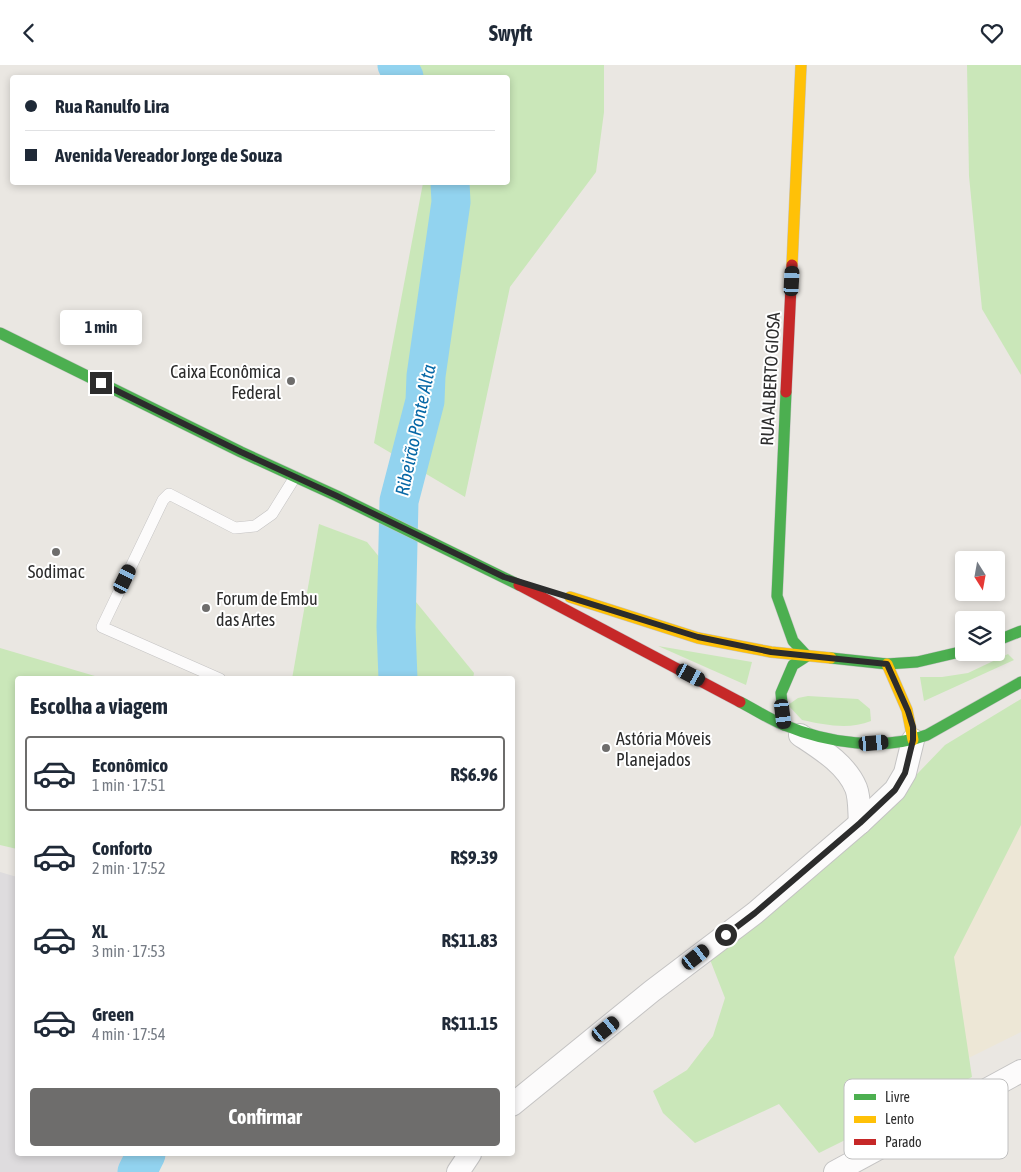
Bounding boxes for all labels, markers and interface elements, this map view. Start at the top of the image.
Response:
icon: back [15,19,43,47]
icon: heart [978,19,1006,47]
text: Swyft [489,20,532,46]
text: Rua Ranulfo Lira [55,95,169,117]
text: Avenida Vereador Jorge de Souza [55,144,282,166]
car [783,266,800,296]
callout: 1 min [60,311,142,345]
street label: RUA ALBERTO GIOSA [756,312,784,446]
text: 1 min [85,318,117,336]
place label: Caixa Econômica Federal [170,361,281,403]
water label: Ribeirão Ponte Alta [390,362,440,498]
route end [90,372,112,394]
marker: Caixa Econômica Federal [285,375,297,387]
marker: Sodimac [50,546,62,558]
north arrow [955,551,1005,601]
map controls [955,551,1005,661]
place label: Sodimac [28,561,85,582]
car [111,562,138,596]
place label: Forum de Embu das Artes [216,588,318,630]
marker: Forum de Embu das Artes [200,602,212,614]
button: layers [955,611,1005,661]
car [674,661,707,689]
text: Escolha a viagem [30,693,168,719]
car [773,698,792,730]
place label: Astória Móveis Planejados [616,728,711,770]
car [858,734,889,752]
marker: Astória Móveis Planejados [600,742,612,754]
icon: car [32,751,77,796]
text: Econômico [92,754,168,776]
text: R$6.96 [450,763,498,785]
text: 1 min · 17:51 [92,776,165,794]
icon: car [32,834,77,879]
text: Conforto [92,837,153,859]
text: R$9.39 [450,846,498,868]
text: 2 min · 17:52 [92,859,165,877]
icon: car [32,917,77,962]
text: XL [92,920,108,942]
route start [715,924,737,946]
text: R$11.83 [441,929,498,951]
text: 3 min · 17:53 [92,942,165,960]
car [679,942,712,972]
icon: car [32,1000,77,1045]
text: Green [92,1003,134,1025]
text: R$11.15 [441,1012,498,1034]
car [589,1014,622,1044]
text: 4 min · 17:54 [92,1025,165,1043]
legend [844,1079,1008,1159]
button: Confirmar [30,1088,500,1146]
text: Livre [885,1089,910,1105]
text: Lento [885,1111,914,1127]
text: Parado [885,1134,922,1150]

